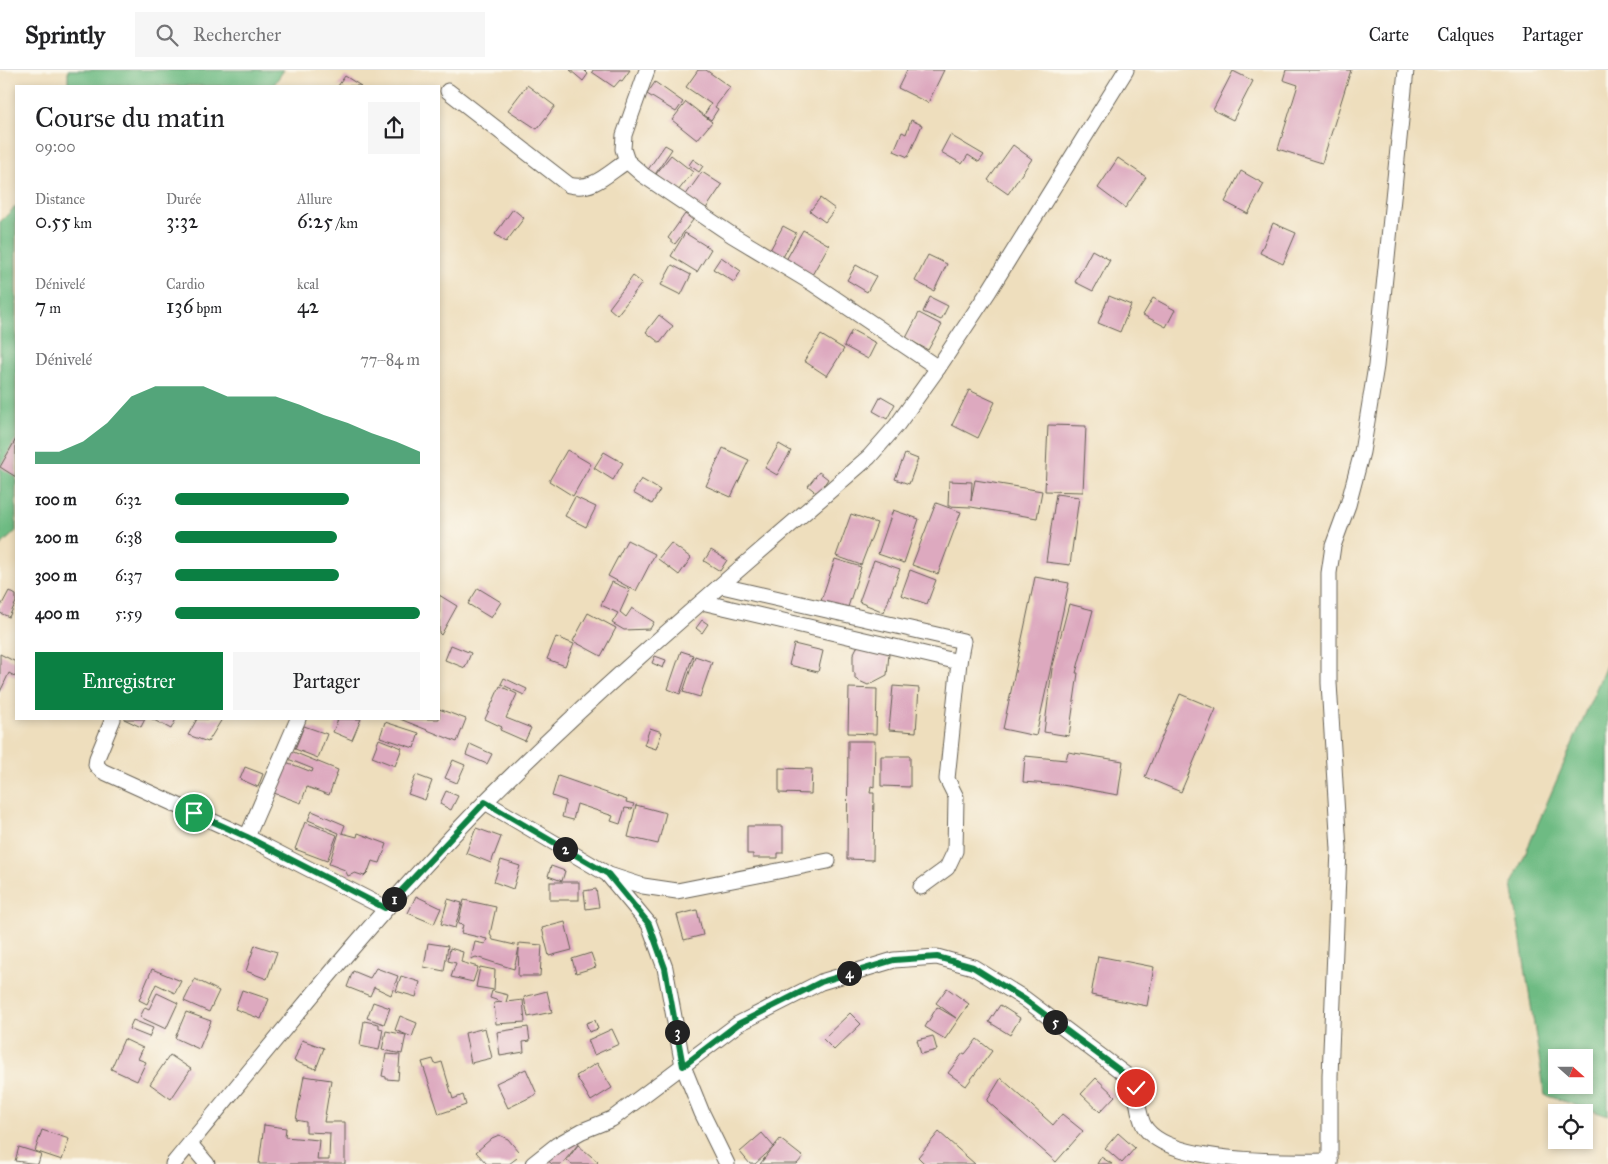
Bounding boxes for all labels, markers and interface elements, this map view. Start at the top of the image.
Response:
search box [135,12,485,57]
text: Sprintly [25,20,105,50]
icon: search [153,21,181,49]
text: Rechercher [193,23,281,46]
text: Carte [1369,24,1409,46]
text: Calques [1437,24,1494,46]
text: Partager [1522,24,1583,46]
text: Course du matin [35,100,225,135]
button: share [368,102,420,154]
text: 09:00 [35,137,76,156]
text: Distance [35,191,85,208]
text: Durée [166,191,201,208]
text: Allure [297,191,332,208]
text: 0.55 [35,208,71,234]
text: 3:32 [166,208,198,234]
text: 6:25 [297,208,333,234]
text: km [71,215,92,232]
text: /km [333,215,358,232]
text: Dénivelé [35,276,85,293]
text: Cardio [166,276,205,293]
text: kcal [297,276,319,293]
text: 7 [35,293,46,319]
text: 136 [166,293,193,319]
text: 42 [297,293,319,319]
text: m [46,300,61,317]
text: bpm [193,300,222,317]
text: Dénivelé [35,350,92,369]
text: 77–84 m [360,350,420,369]
text: 100 m [35,490,77,509]
text: 6:32 [115,490,142,509]
text: 200 m [35,528,78,547]
text: 6:38 [115,528,142,547]
text: 300 m [35,566,77,585]
text: 6:37 [115,566,142,585]
text: 400 m [35,604,79,623]
text: 5:59 [115,604,143,623]
button: Enregistrer [35,652,223,710]
button: Partager [233,652,420,710]
pin [173,792,215,834]
icon: arrive [180,799,208,827]
pin: 2 [552,836,578,862]
text: 2 [562,841,569,858]
pin: 1 [382,886,406,912]
text: 1 [392,891,397,908]
pin: 4 [836,960,862,986]
text: 4 [846,965,853,982]
pin: 5 [1042,1010,1068,1034]
text: 5 [1052,1014,1059,1031]
pin: 3 [664,1020,690,1044]
text: 3 [675,1024,680,1041]
north arrow [1548,1049,1592,1094]
map controls [1548,1049,1593,1149]
pin [1115,1067,1157,1109]
icon: check [1122,1074,1150,1102]
button: locate [1548,1104,1593,1149]

